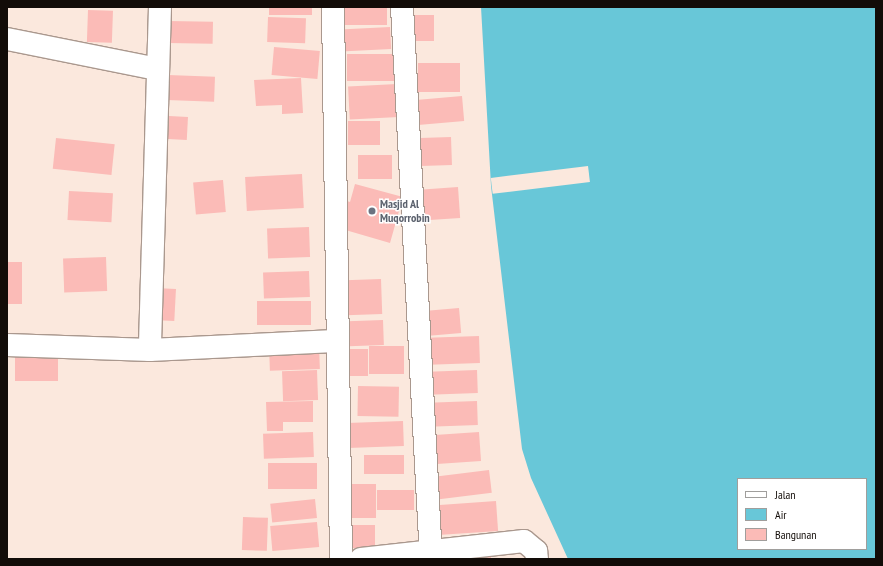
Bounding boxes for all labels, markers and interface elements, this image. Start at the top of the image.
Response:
place label: Masjid Al Muqorrobin [380,197,430,225]
marker: Masjid Al Muqorrobin [367,206,377,216]
legend [737,478,867,550]
text: Jalan [775,487,796,502]
text: Air [775,507,787,522]
text: Bangunan [775,527,816,542]

